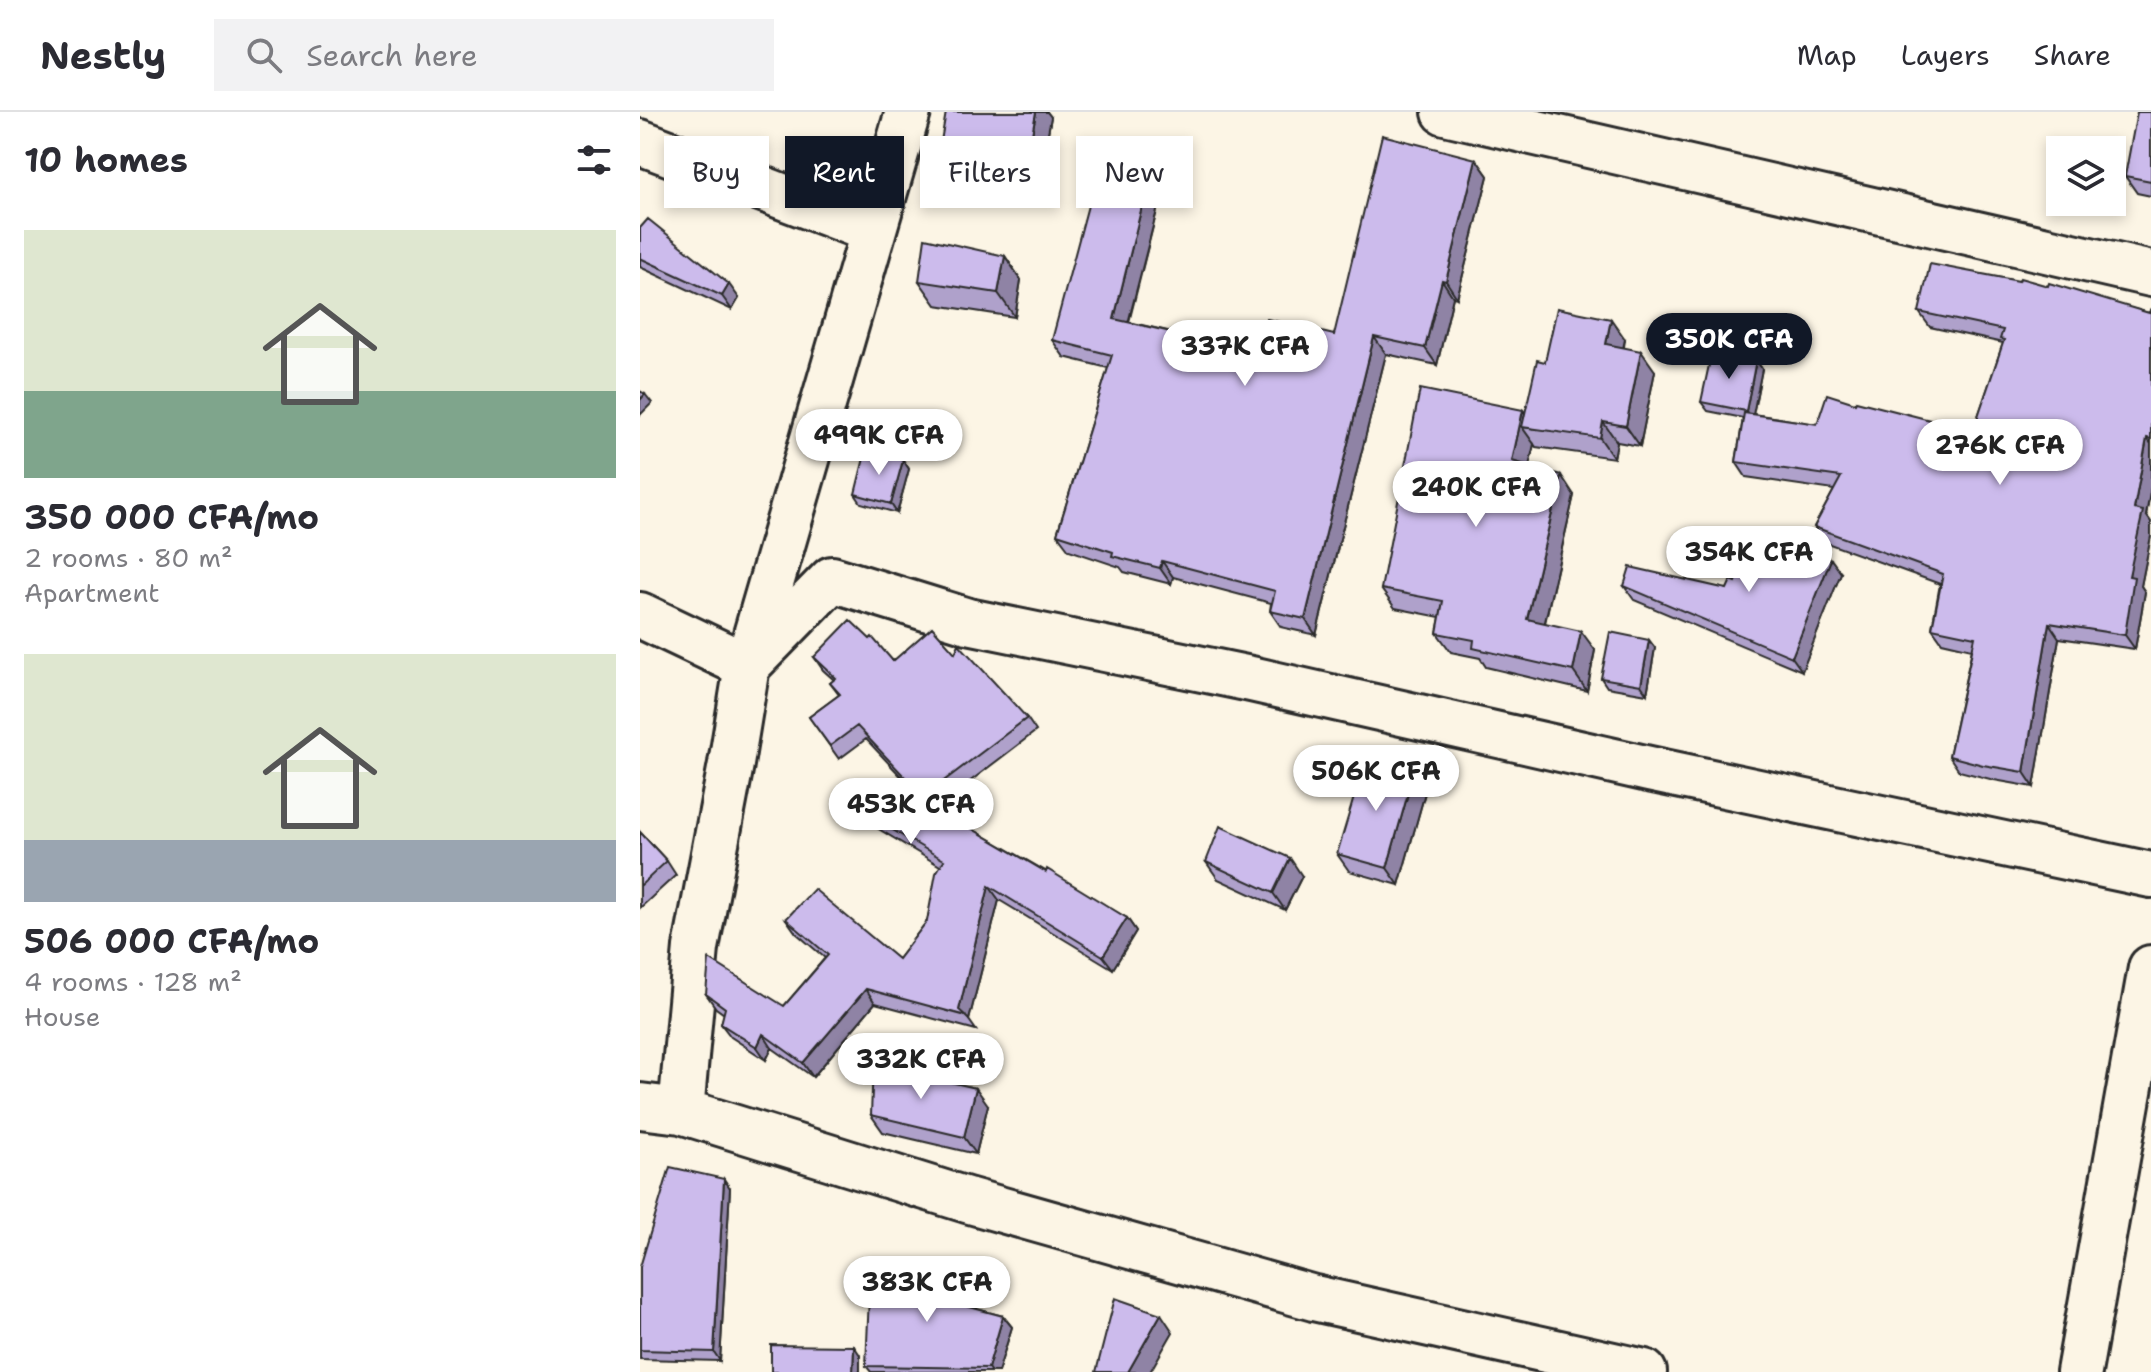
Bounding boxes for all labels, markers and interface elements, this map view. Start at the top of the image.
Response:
search box [214,19,774,91]
text: Nestly [40,30,166,81]
icon: search [242,33,286,77]
text: Search here [306,35,478,76]
text: Map [1797,36,1857,74]
text: Layers [1901,36,1990,74]
text: Share [2034,36,2111,74]
chip: Buy [664,136,769,208]
chip: Rent [785,136,904,208]
chip: Filters [920,136,1060,208]
chip: New [1076,136,1193,208]
map controls [2046,136,2126,216]
button: layers [2046,136,2126,216]
text: 10 homes [24,137,188,183]
icon: filters [572,138,616,182]
icon: home [248,282,392,426]
pin: 350K CFA [1646,313,1812,381]
pin: 337K CFA [1162,320,1328,388]
text: 350K CFA [1664,321,1794,356]
text: 337K CFA [1180,328,1310,363]
pin: 499K CFA [796,409,962,477]
text: 499K CFA [814,417,944,452]
pin: 276K CFA [1917,419,2083,487]
text: 276K CFA [1935,427,2065,462]
pin: 240K CFA [1393,461,1559,529]
text: 240K CFA [1411,469,1541,504]
text: 350 000 CFA/mo [24,494,319,540]
pin: 354K CFA [1666,526,1832,594]
text: 354K CFA [1684,534,1814,569]
text: 2 rooms · 80 m² [24,540,233,575]
text: Apartment [24,575,160,610]
icon: home [248,706,392,850]
pin: 506K CFA [1293,745,1459,813]
text: 506K CFA [1311,753,1441,788]
pin: 453K CFA [828,778,994,846]
text: 453K CFA [847,786,975,821]
text: 506 000 CFA/mo [24,918,319,964]
text: 4 rooms · 128 m² [24,964,242,999]
text: House [24,999,100,1034]
pin: 332K CFA [838,1033,1004,1101]
text: 332K CFA [856,1041,986,1076]
pin: 383K CFA [844,1256,1010,1324]
text: 383K CFA [861,1264,993,1299]

